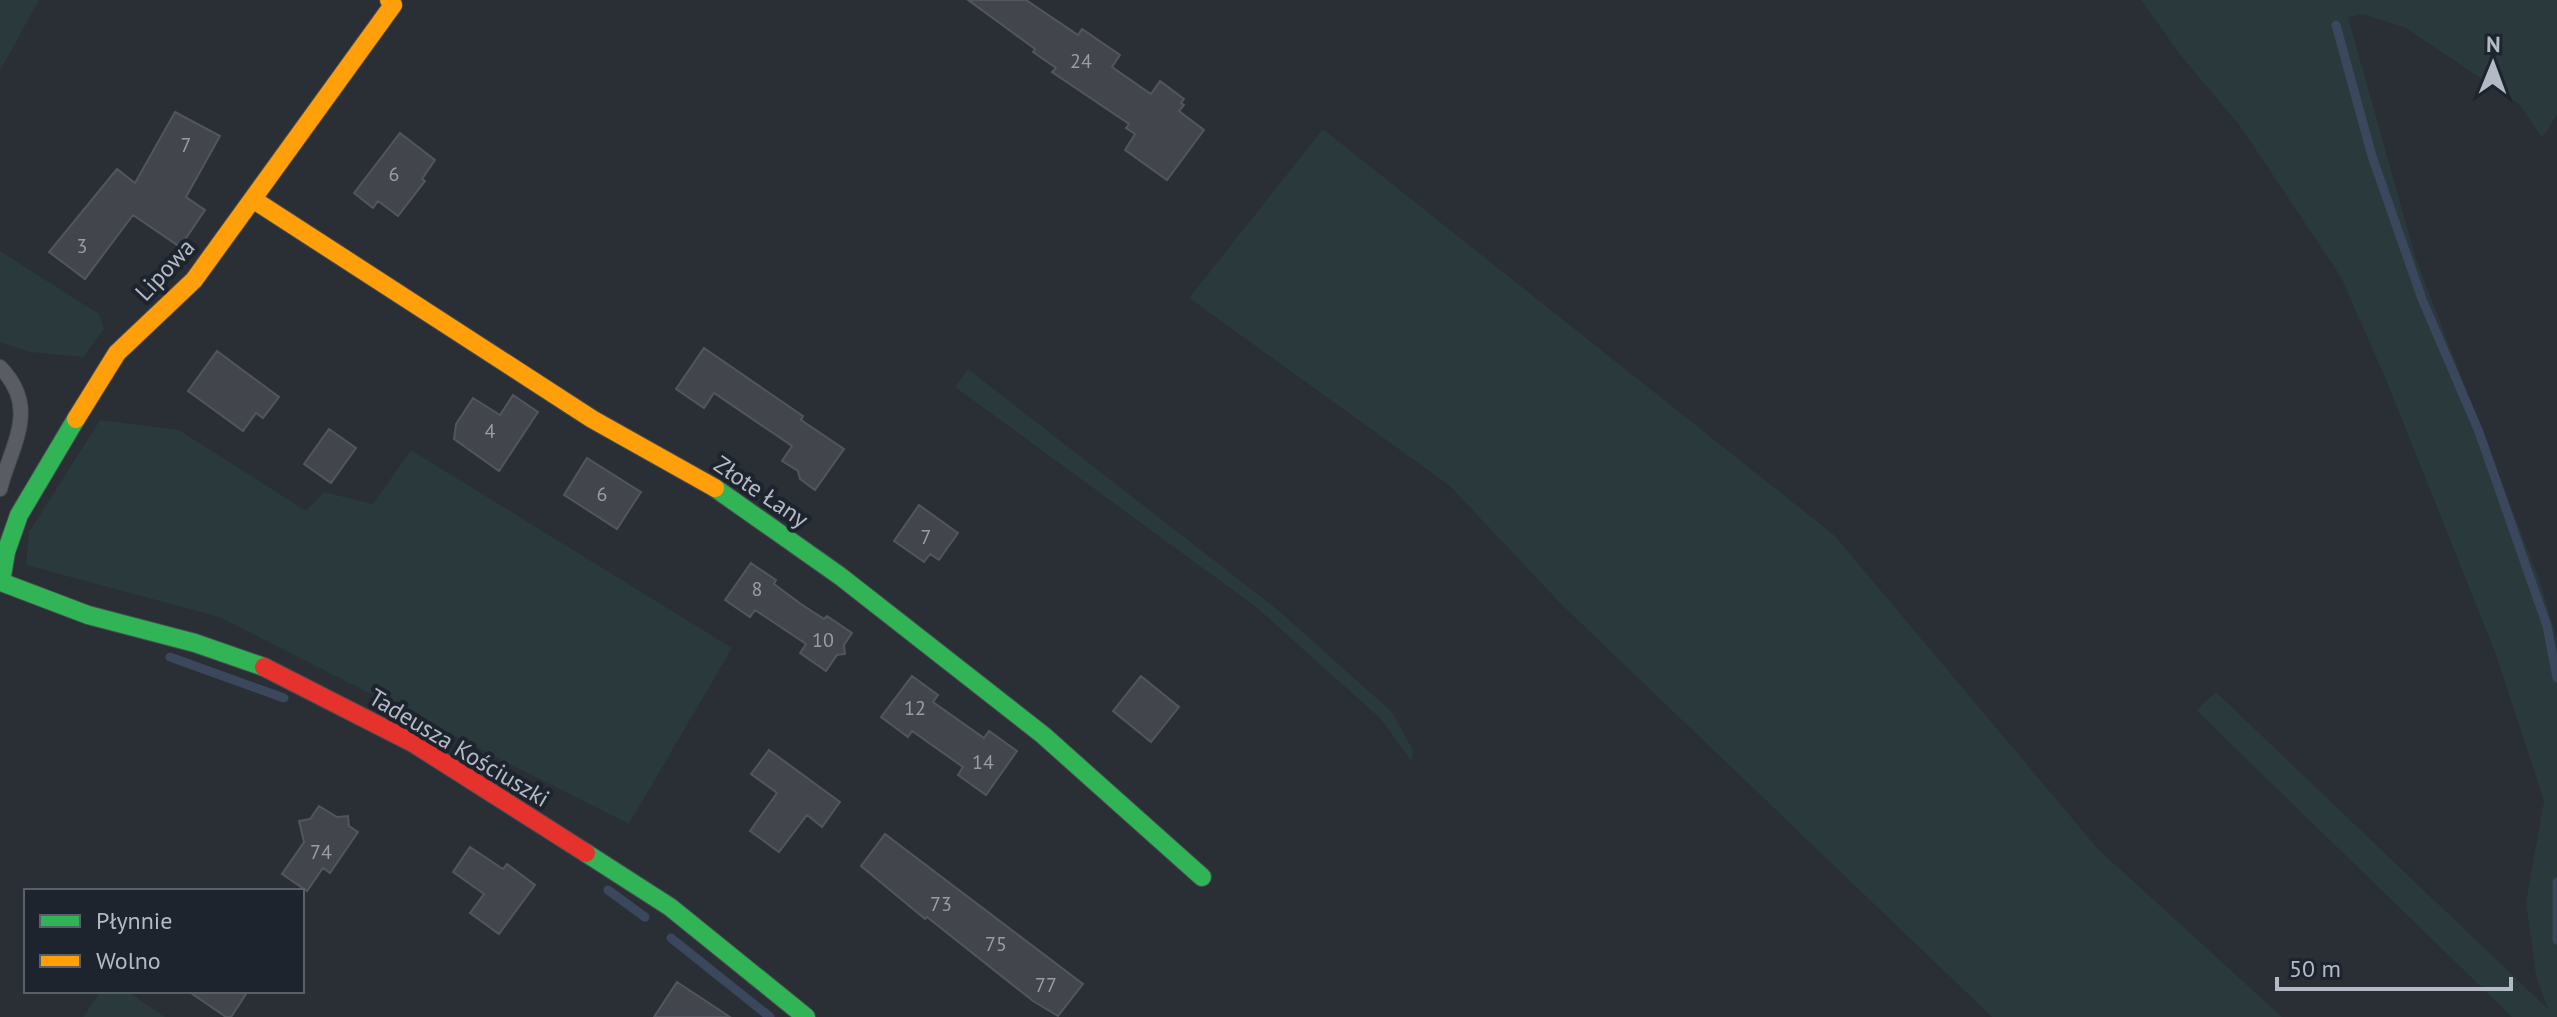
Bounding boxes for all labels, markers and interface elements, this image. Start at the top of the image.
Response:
north arrow [2453,24,2533,104]
text: N [2486,30,2501,58]
house number: 24 [1070,48,1092,74]
house number: 7 [181,132,191,158]
house number: 6 [389,161,399,187]
street label: Lipowa [128,232,201,307]
house number: 3 [77,233,87,259]
house number: 4 [485,418,496,444]
street label: Złote Łany [708,449,815,535]
house number: 6 [597,481,607,507]
house number: 7 [921,524,931,550]
house number: 8 [752,576,762,602]
house number: 10 [812,627,834,653]
street label: Tadeusza Kościuszki [363,681,555,814]
house number: 12 [904,695,926,721]
house number: 14 [972,749,994,775]
house number: 74 [310,839,332,865]
legend [24,889,304,993]
house number: 73 [930,891,952,917]
text: Płynnie [96,905,173,936]
house number: 75 [985,931,1007,957]
scale bar [2277,941,2511,991]
text: Wolno [96,945,161,976]
text: 50 m [2289,953,2341,984]
house number: 77 [1035,972,1057,998]

